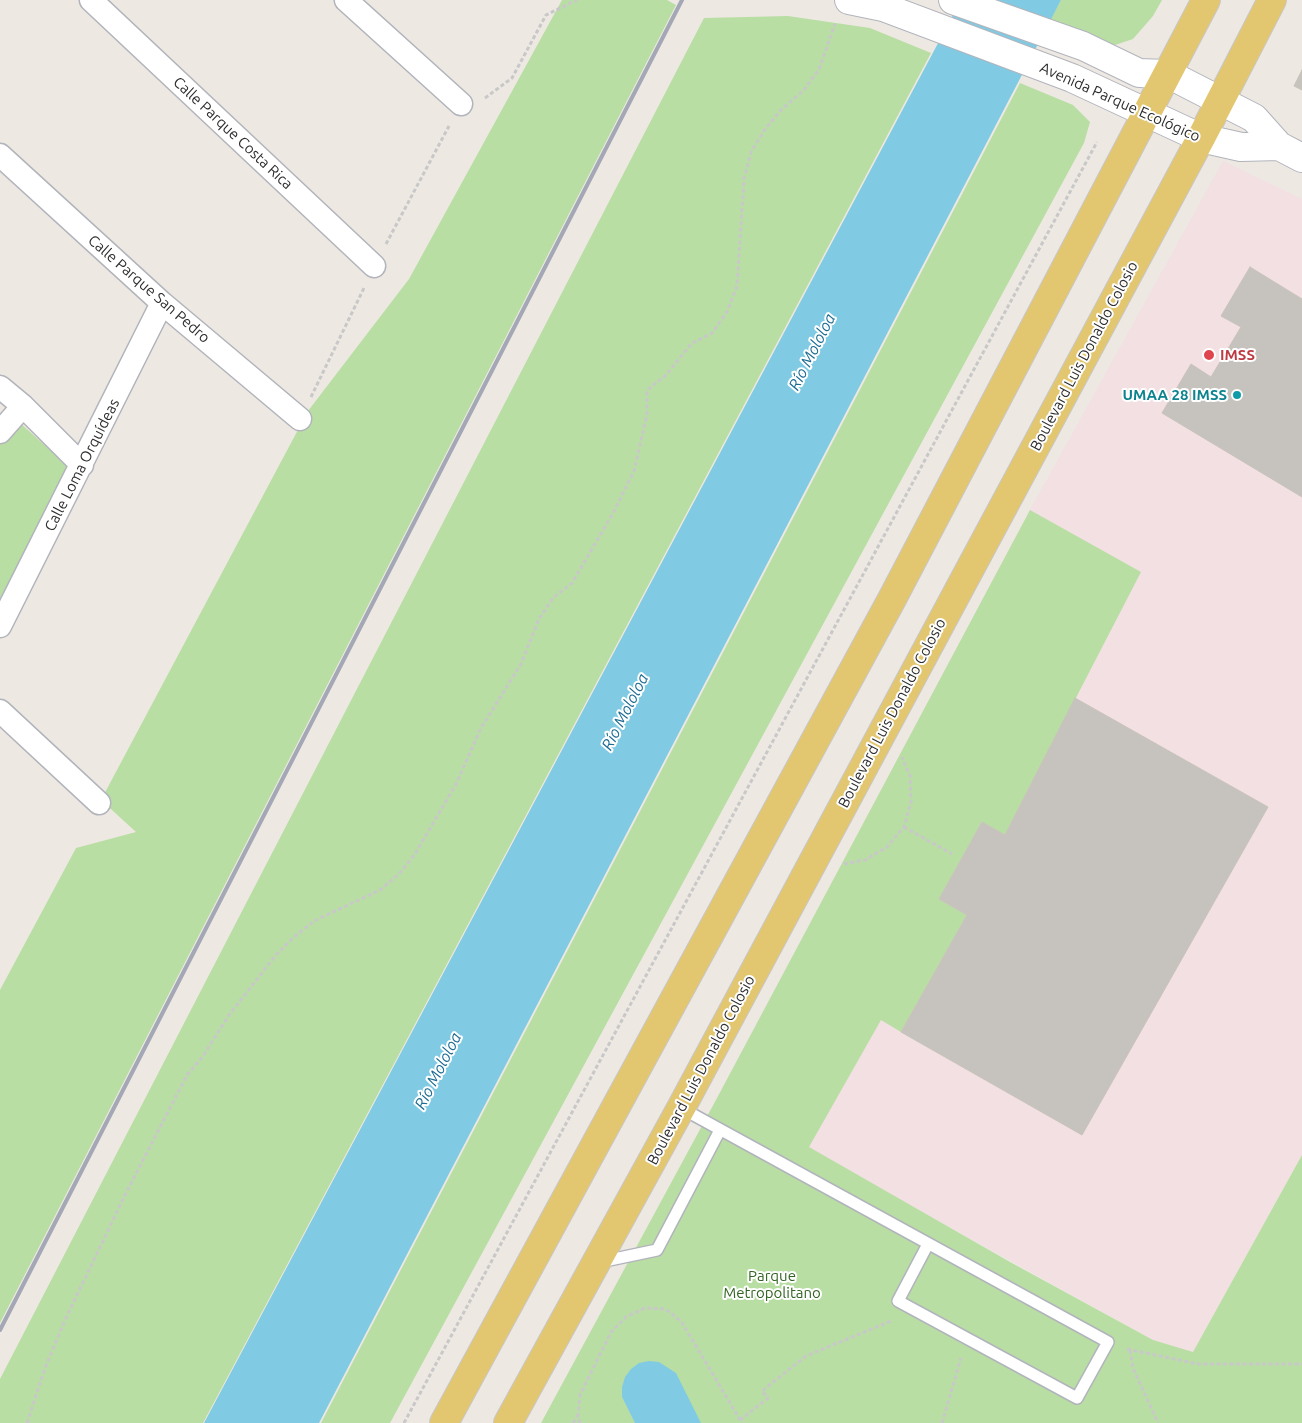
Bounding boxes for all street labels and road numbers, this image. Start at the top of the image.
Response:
street label: Avenida Parque Ecológico [1037,59,1203,145]
street label: Calle Parque Costa Rica [169,73,297,193]
street label: Calle Parque San Pedro [84,231,214,347]
street label: Boulevard Luis Donaldo Colosio [1026,258,1142,454]
street label: Calle Loma Orquídeas [41,396,123,534]
street label: Boulevard Luis Donaldo Colosio [834,615,950,811]
street label: Boulevard Luis Donaldo Colosio [643,972,759,1168]

